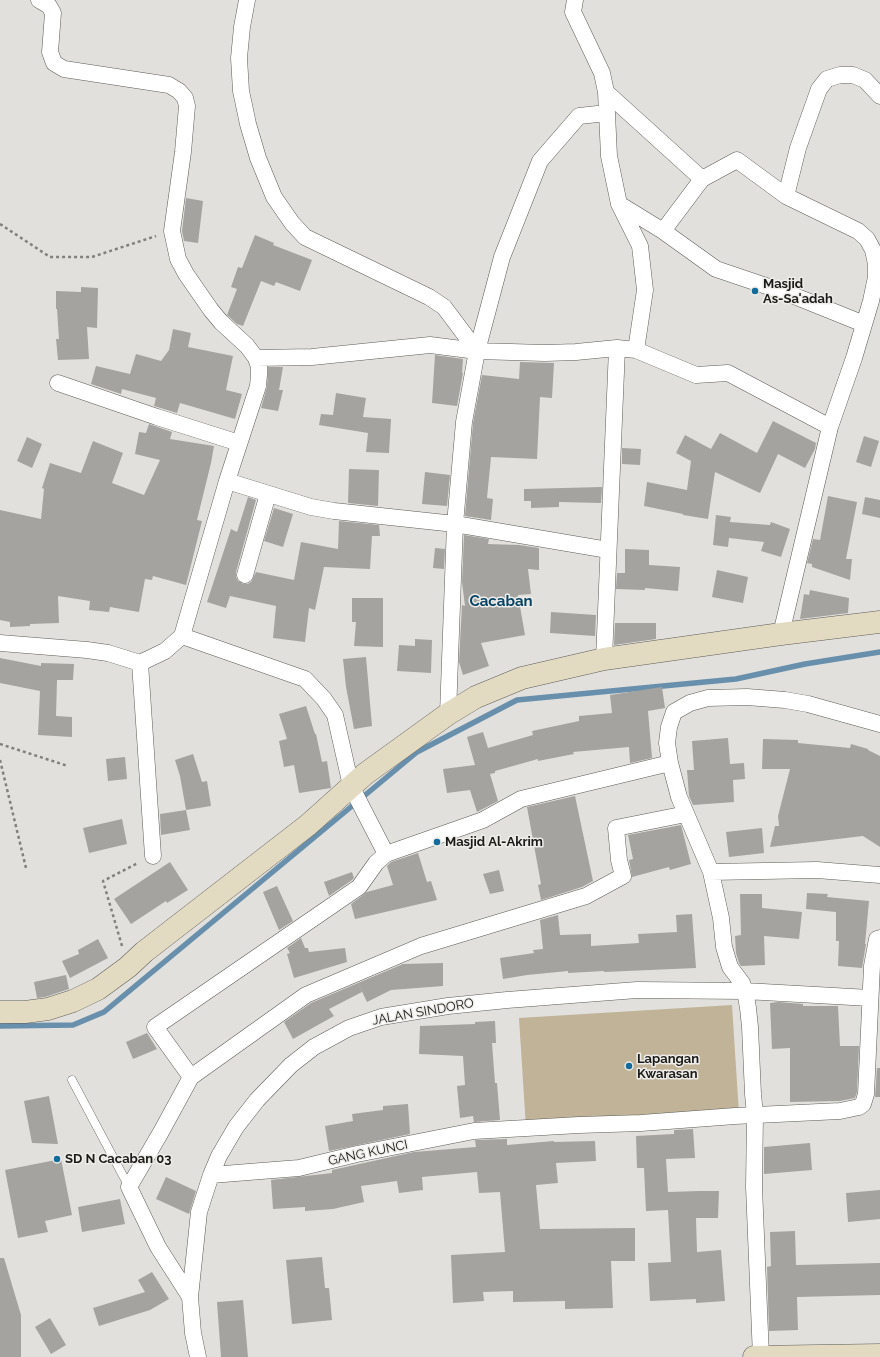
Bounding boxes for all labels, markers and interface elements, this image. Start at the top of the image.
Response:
place label: Masjid As-Sa'adah [763,276,833,307]
marker: Masjid As-Sa'adah [750,286,760,296]
district label: Cacaban [469,592,533,610]
place label: Masjid Al-Akrim [445,834,543,850]
marker: Masjid Al-Akrim [432,837,442,847]
street label: JALAN SINDORO [371,995,475,1029]
place label: Lapangan Kwarasan [637,1051,699,1082]
marker: Lapangan Kwarasan [624,1061,634,1071]
street label: GANG KUNCI [327,1137,409,1169]
place label: SD N Cacaban 03 [65,1151,172,1167]
marker: SD N Cacaban 03 [52,1154,62,1164]

